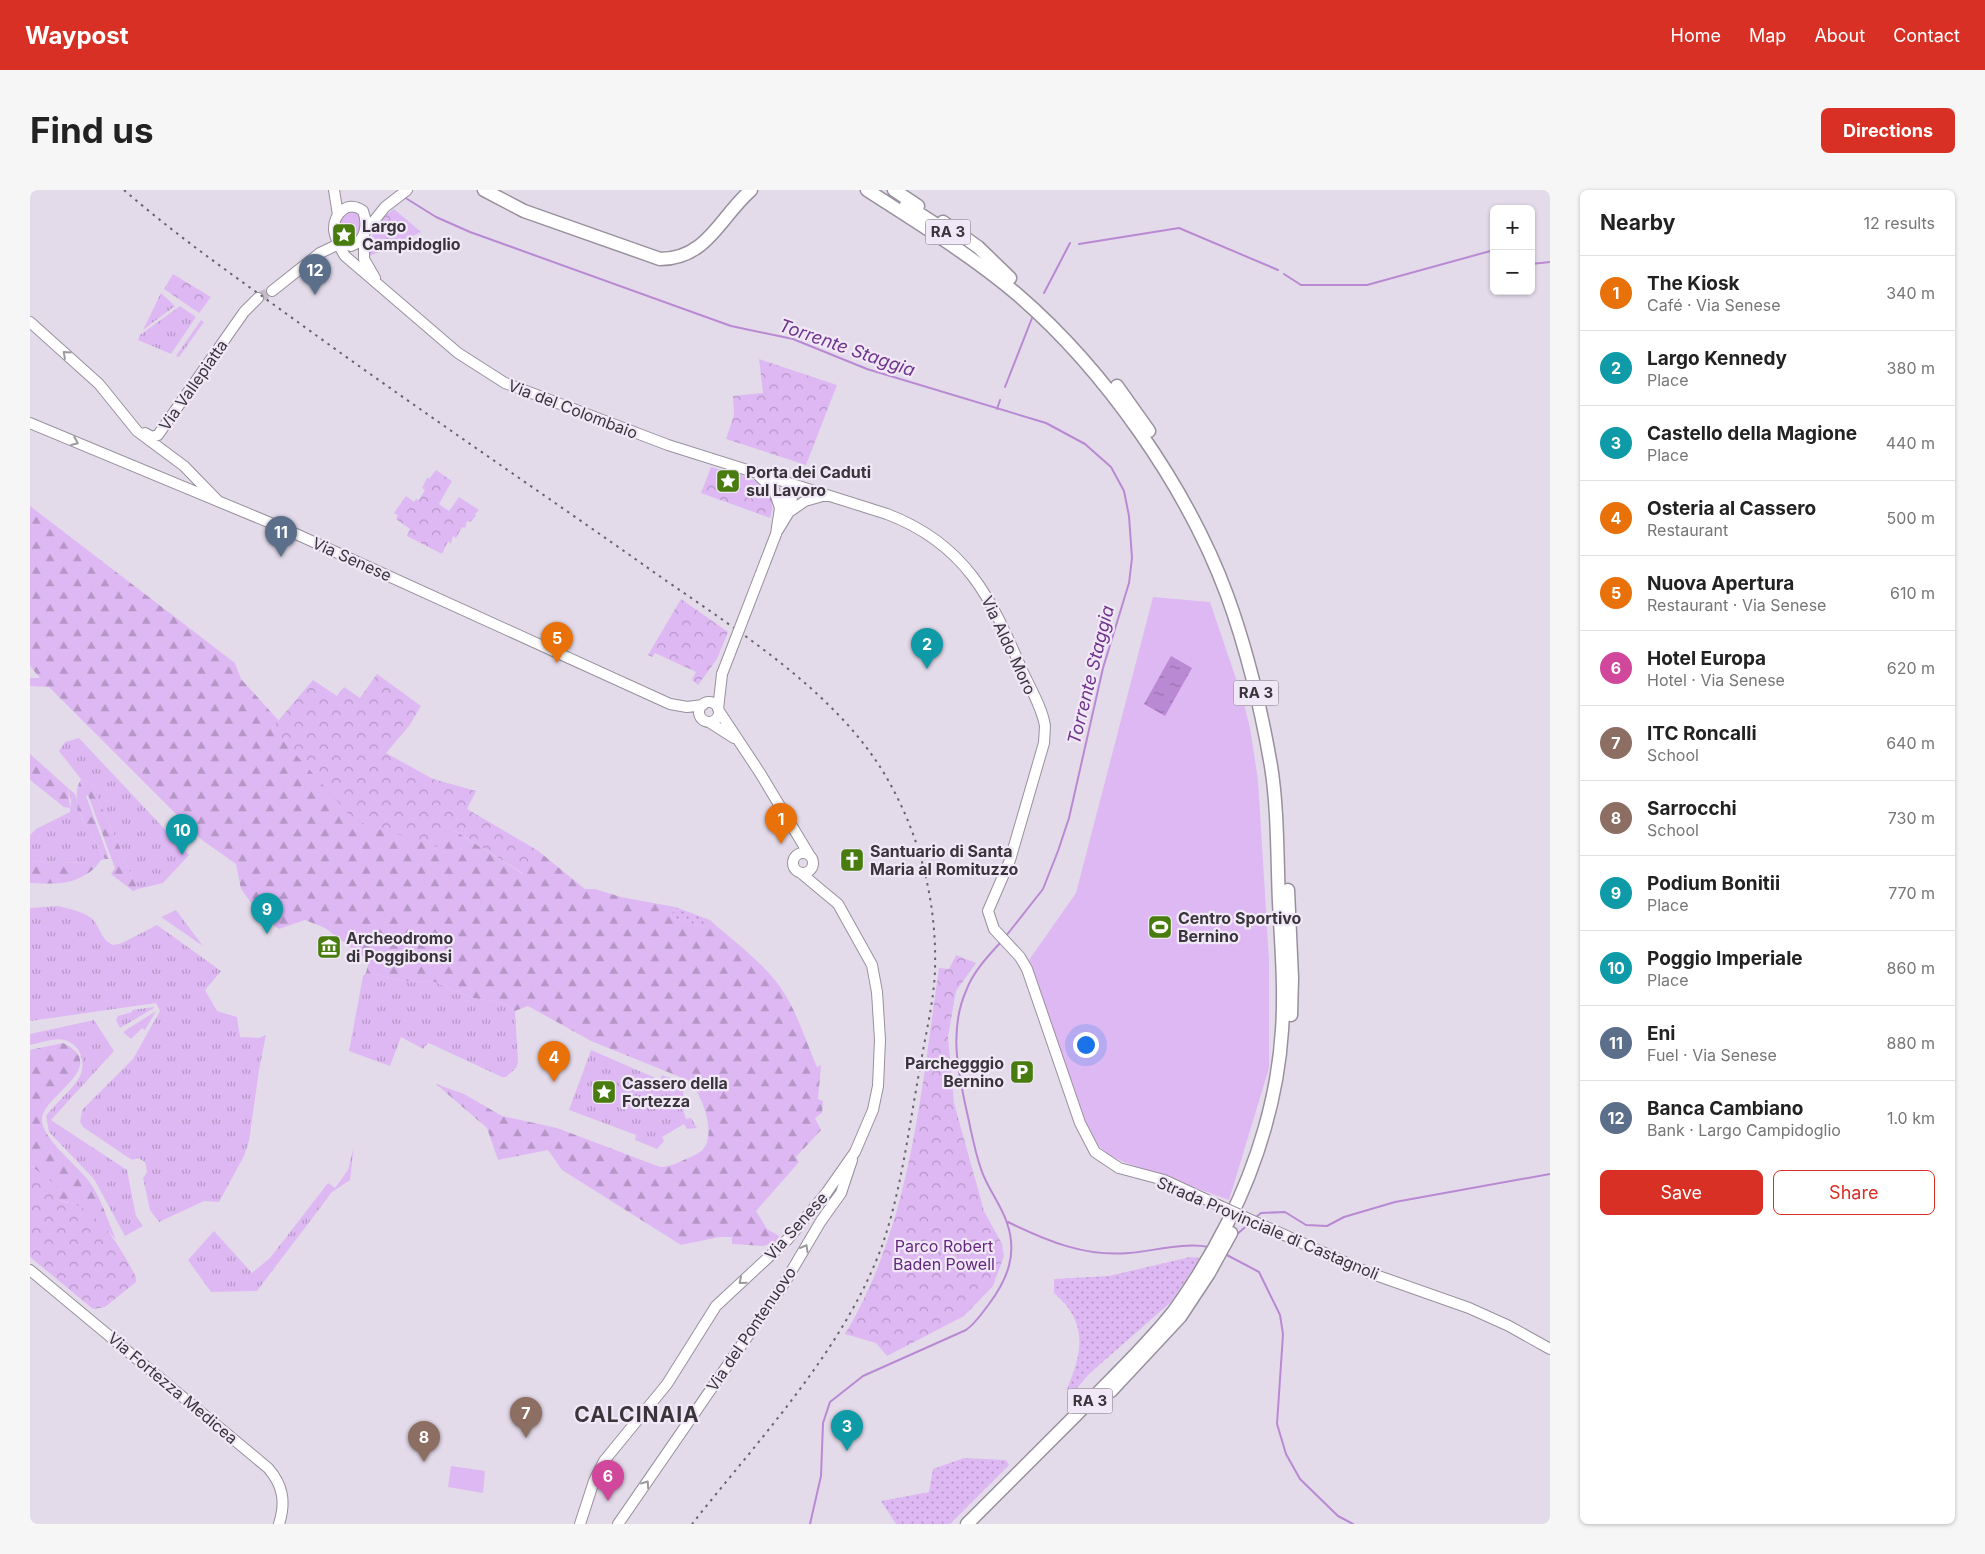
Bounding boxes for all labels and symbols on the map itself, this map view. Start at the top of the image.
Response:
place label: Largo Campidoglio [362,216,461,254]
road number: RA 3 [926,220,970,244]
place icon: Largo Campidoglio [331,222,357,248]
pin: 12 [299,254,331,295]
water label: Torrente Staggia [776,314,918,381]
street label: Via Vallepiatta [154,336,232,434]
one-way arrow [62,351,71,360]
street label: Via del Colombaio [505,375,641,443]
one-way arrow [70,436,79,447]
place label: Porta dei Caduti sul Lavoro [746,462,871,500]
place icon: Porta dei Caduti sul Lavoro [715,468,741,494]
pin: 11 [265,516,297,557]
street label: Via Senese [309,533,395,585]
street label: Via Aldo Moro [977,592,1041,698]
water label: Torrente Staggia [1063,603,1118,747]
pin: 5 [541,622,573,663]
pin: 2 [911,628,943,669]
road number: RA 3 [1234,680,1278,706]
pin: 1 [765,803,797,844]
pin: 10 [166,814,198,855]
place label: Santuario di Santa Maria al Romituzzo [870,841,1019,879]
church icon: Santuario di Santa Maria al Romituzzo [839,847,865,873]
pin: 9 [251,893,283,934]
place label: Centro Sportivo Bernino [1178,908,1302,946]
sports icon: Centro Sportivo Bernino [1147,914,1173,940]
place label: Archeodromo di Poggibonsi [346,928,453,966]
museum icon: Archeodromo di Poggibonsi [316,934,342,960]
your location [1073,1032,1099,1058]
pin: 4 [538,1041,570,1082]
place label: Parchegggio Bernino [905,1053,1004,1091]
parking icon: Parchegggio Bernino [1009,1059,1035,1085]
place label: Cassero della Fortezza [622,1073,728,1111]
place icon: Cassero della Fortezza [591,1079,617,1105]
street label: Strada Provinciale di Castagnoli [1154,1172,1382,1284]
street label: Via Senese [760,1188,832,1264]
park label: Parco Robert Baden Powell [893,1236,995,1274]
one-way arrow [799,1244,809,1253]
street label: Via del Pontenuovo [702,1263,800,1395]
one-way arrow [739,1275,748,1284]
street label: Via Fortezza Medicea [104,1328,242,1448]
road number: RA 3 [1068,1388,1112,1414]
pin: 7 [510,1397,542,1438]
district label: CALCINAIA [574,1402,700,1427]
pin: 3 [831,1410,863,1451]
pin: 8 [408,1421,440,1462]
pin: 6 [592,1460,624,1501]
one-way arrow [640,1480,649,1490]

